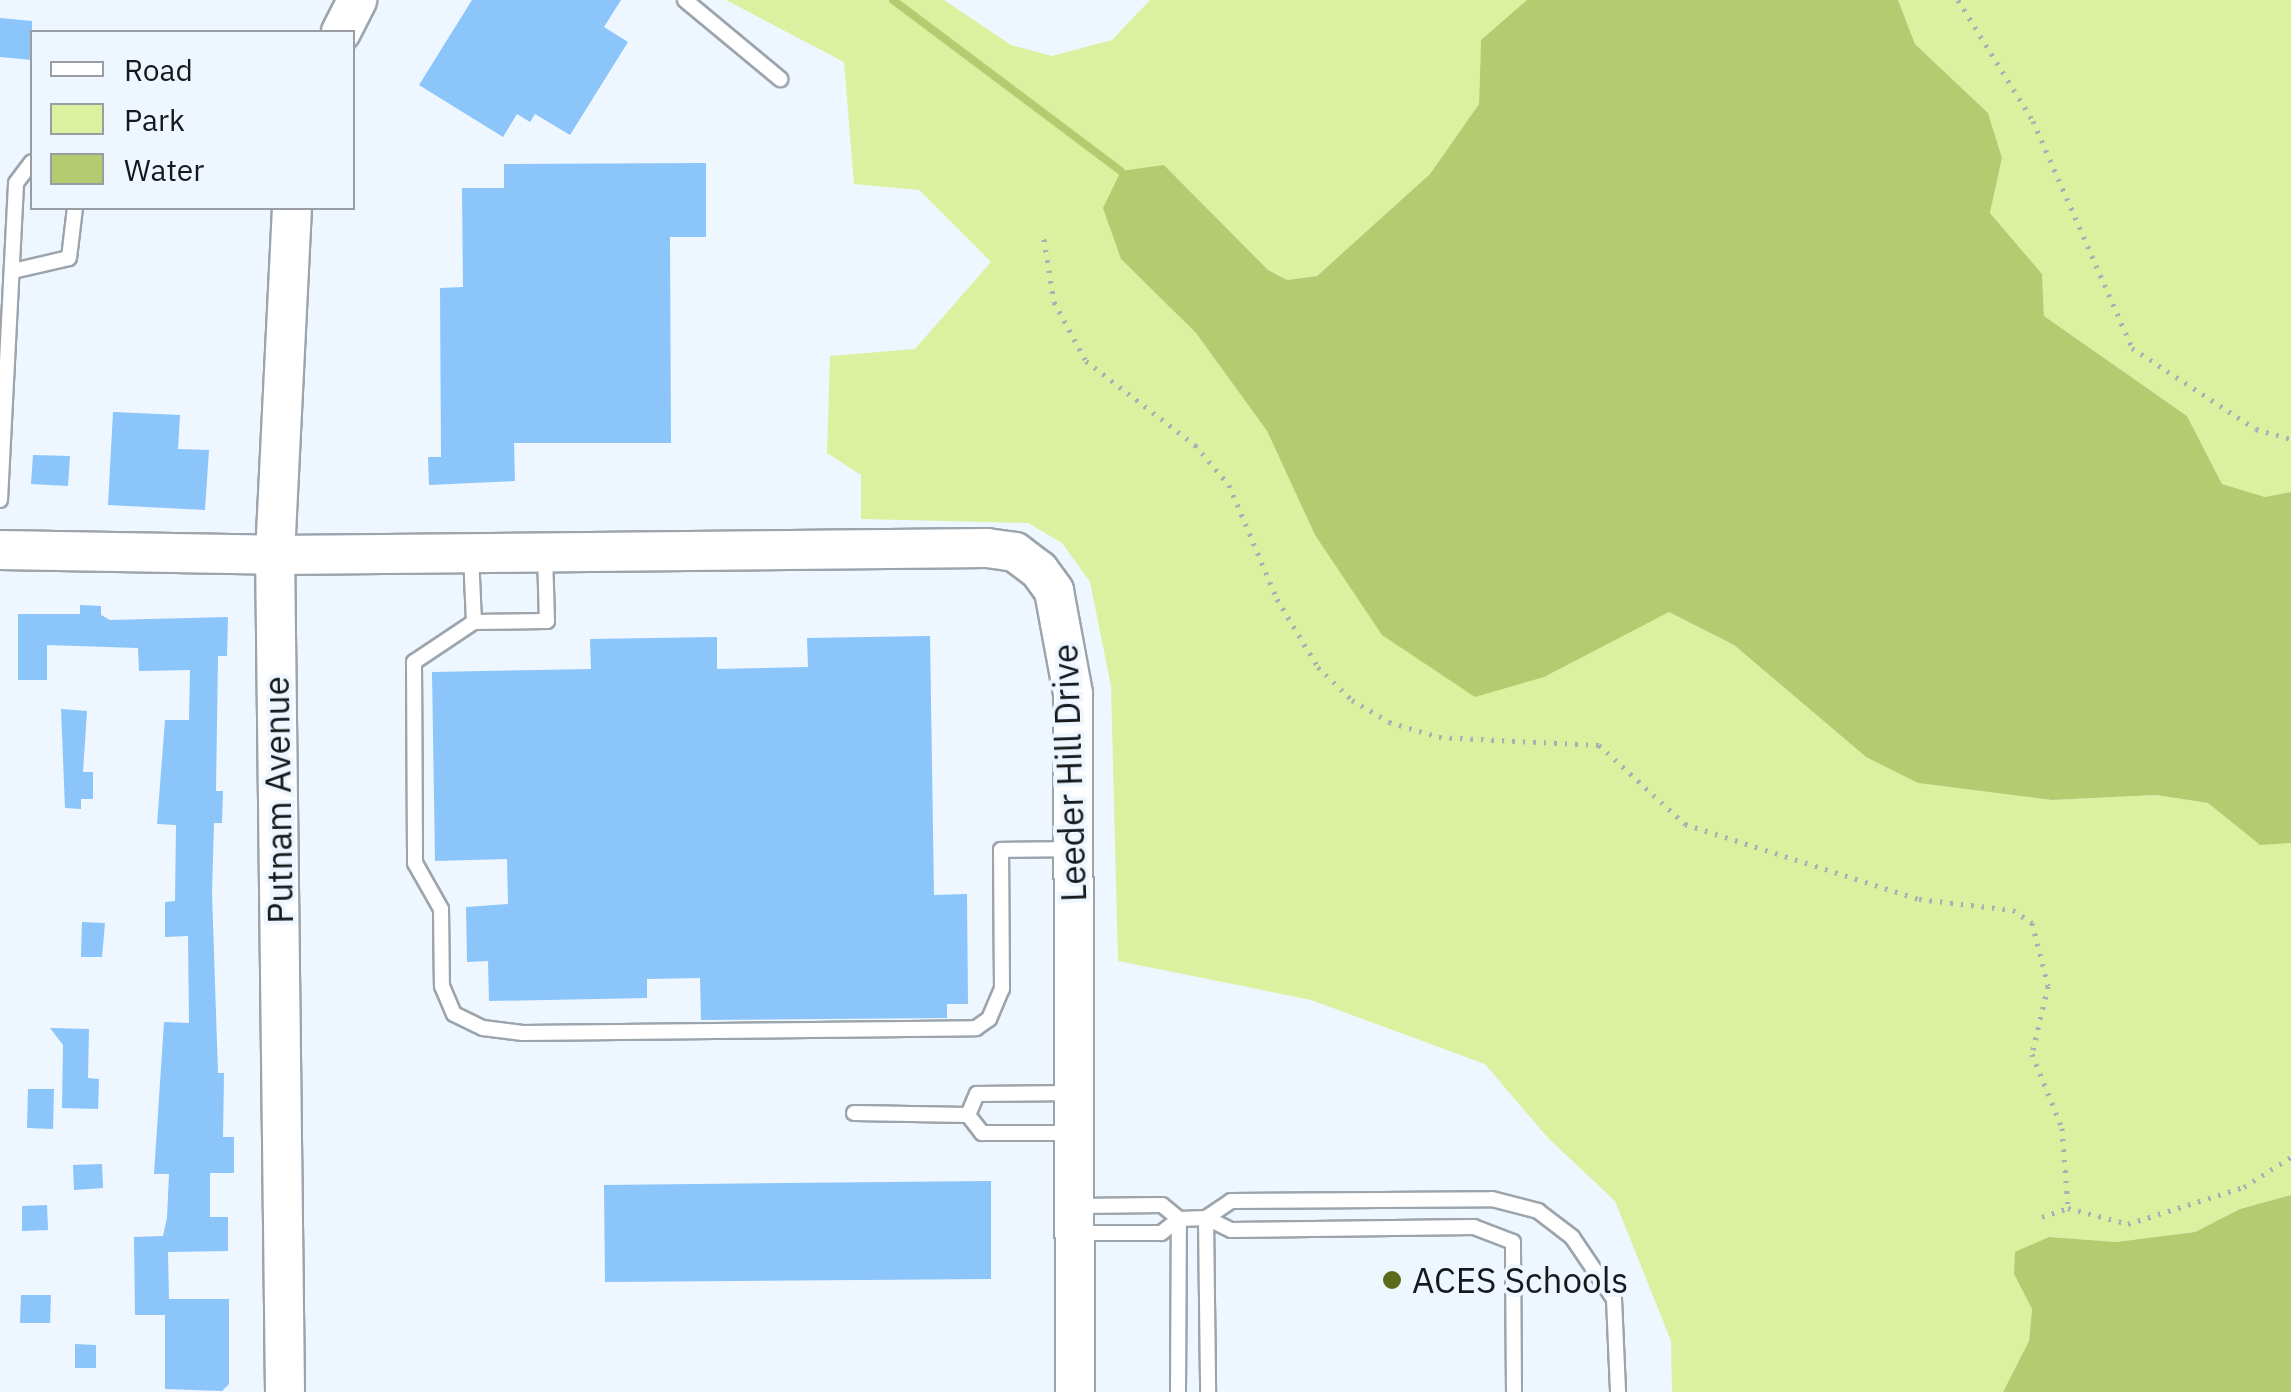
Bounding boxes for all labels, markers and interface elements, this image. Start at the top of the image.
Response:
legend [30,30,355,210]
text: Road [124,50,193,89]
text: Park [124,100,185,139]
text: Water [124,150,204,189]
street label: Leeder Hill Drive [1044,643,1094,903]
street label: Putnam Avenue [255,676,301,924]
place label: ACES Schools [1412,1259,1628,1301]
marker: ACES Schools [1381,1269,1403,1291]

